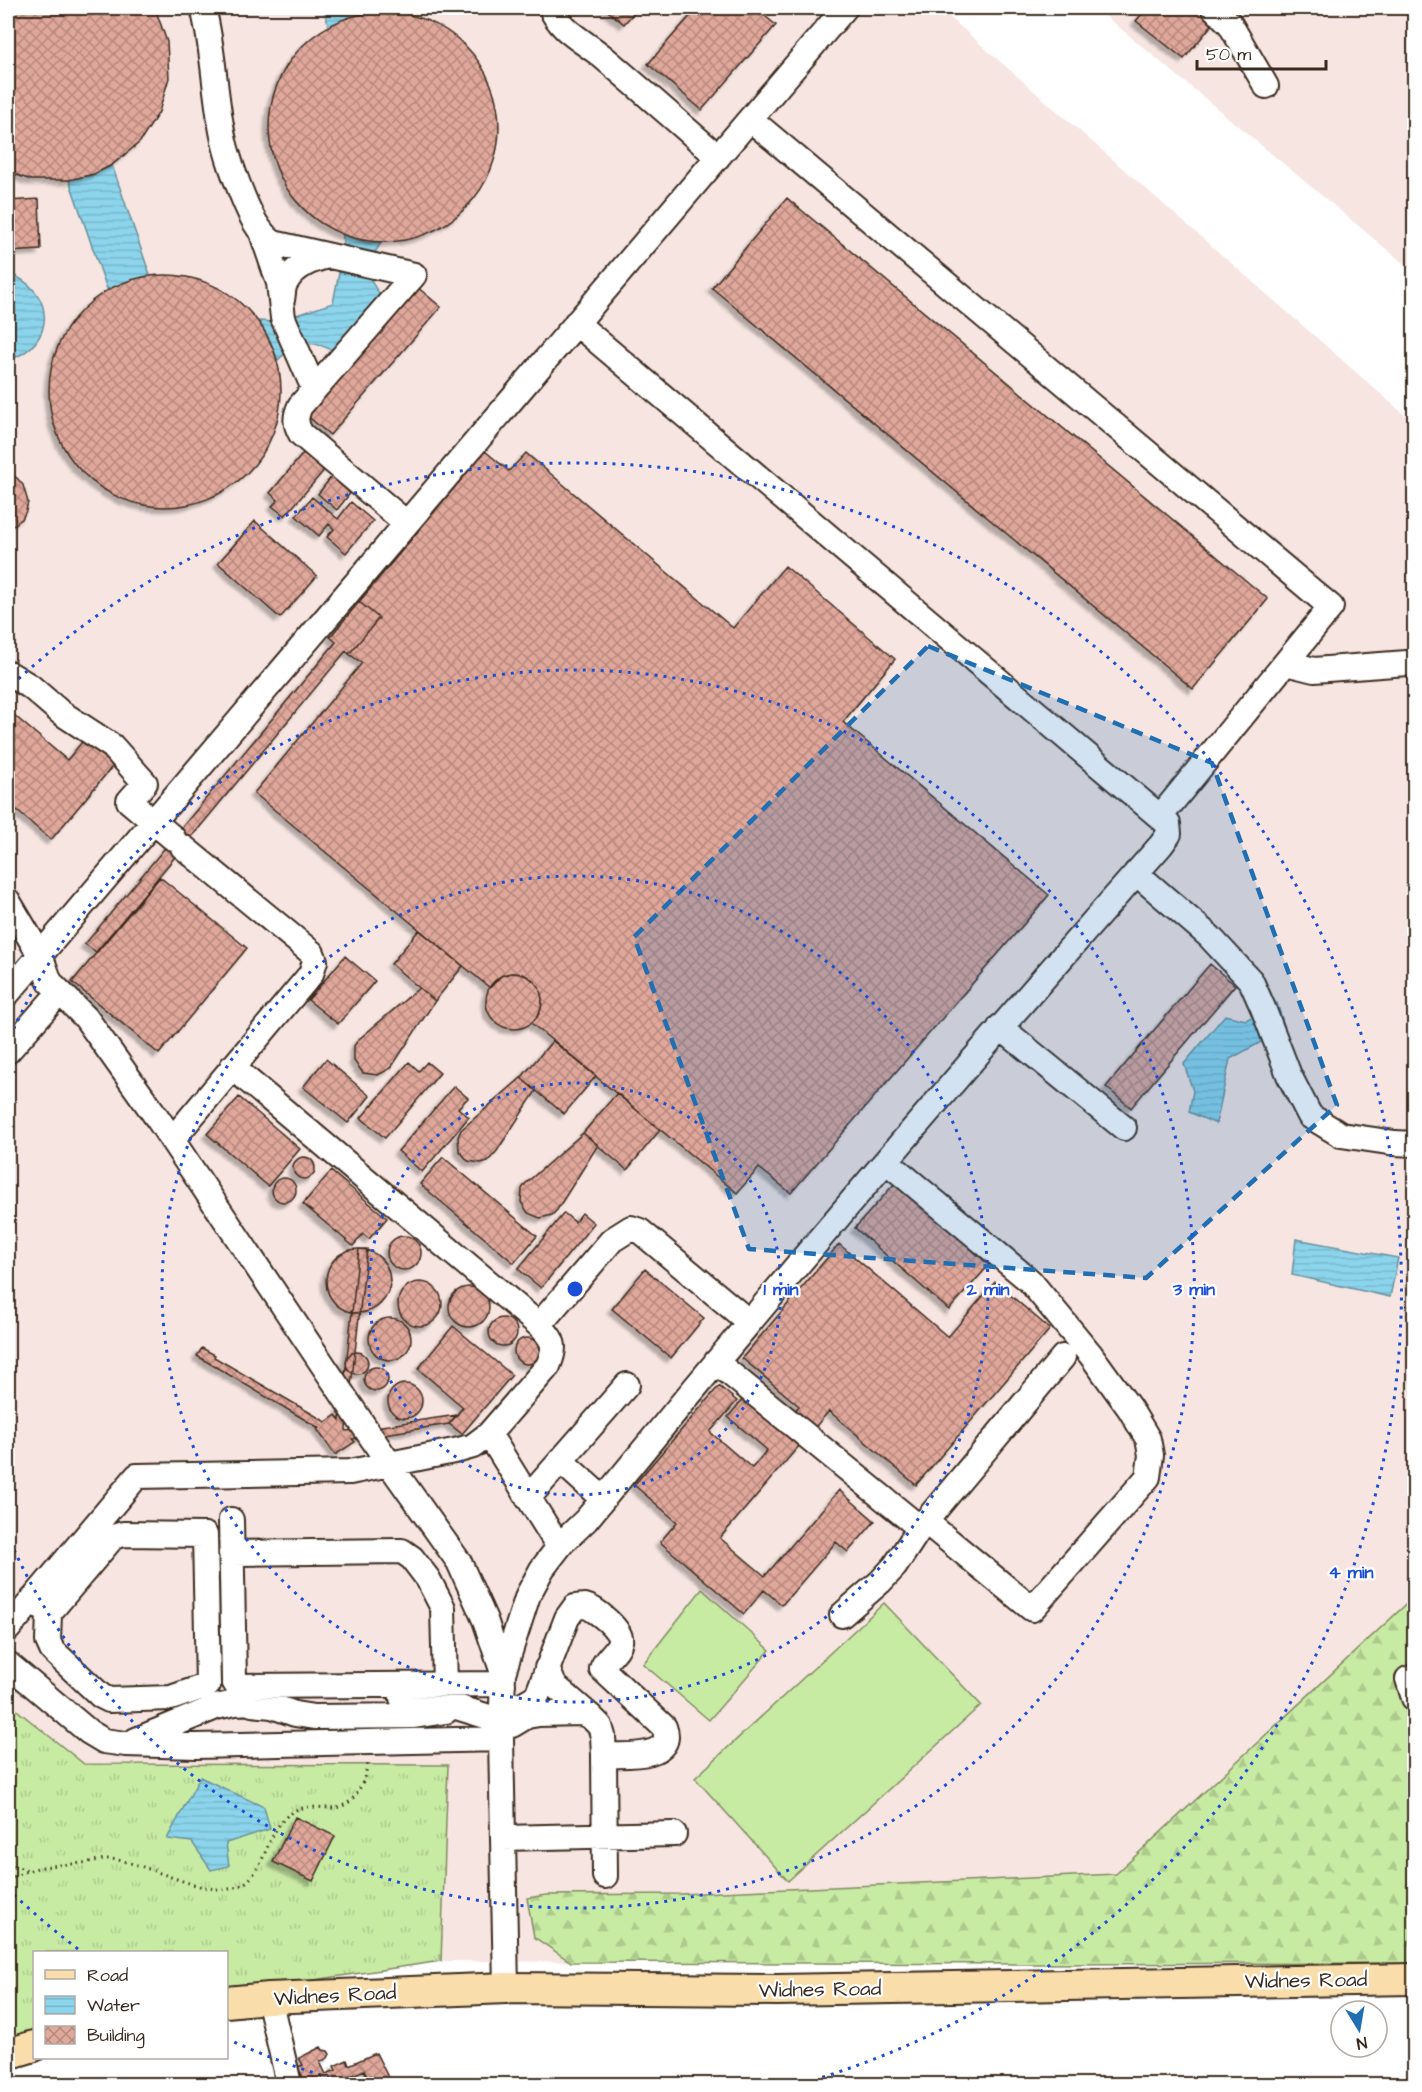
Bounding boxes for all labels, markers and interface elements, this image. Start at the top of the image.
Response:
scale bar [1197,33,1326,71]
text: 50 m [1206,42,1251,67]
text: 1 min [763,1277,799,1302]
text: 2 min [965,1277,1010,1302]
text: 3 min [1172,1277,1215,1302]
centre of rings [565,1279,585,1299]
text: 4 min [1328,1560,1374,1585]
legend [33,1951,228,2059]
text: Road [87,1963,128,1988]
street label: Widnes Road [1244,1965,1368,1996]
street label: Widnes Road [758,1974,882,2005]
street label: Widnes Road [273,1978,397,2013]
text: Water [87,1993,140,2018]
north arrow [1329,1999,1389,2059]
text: Building [87,2023,145,2049]
text: N [1355,2031,1369,2054]

